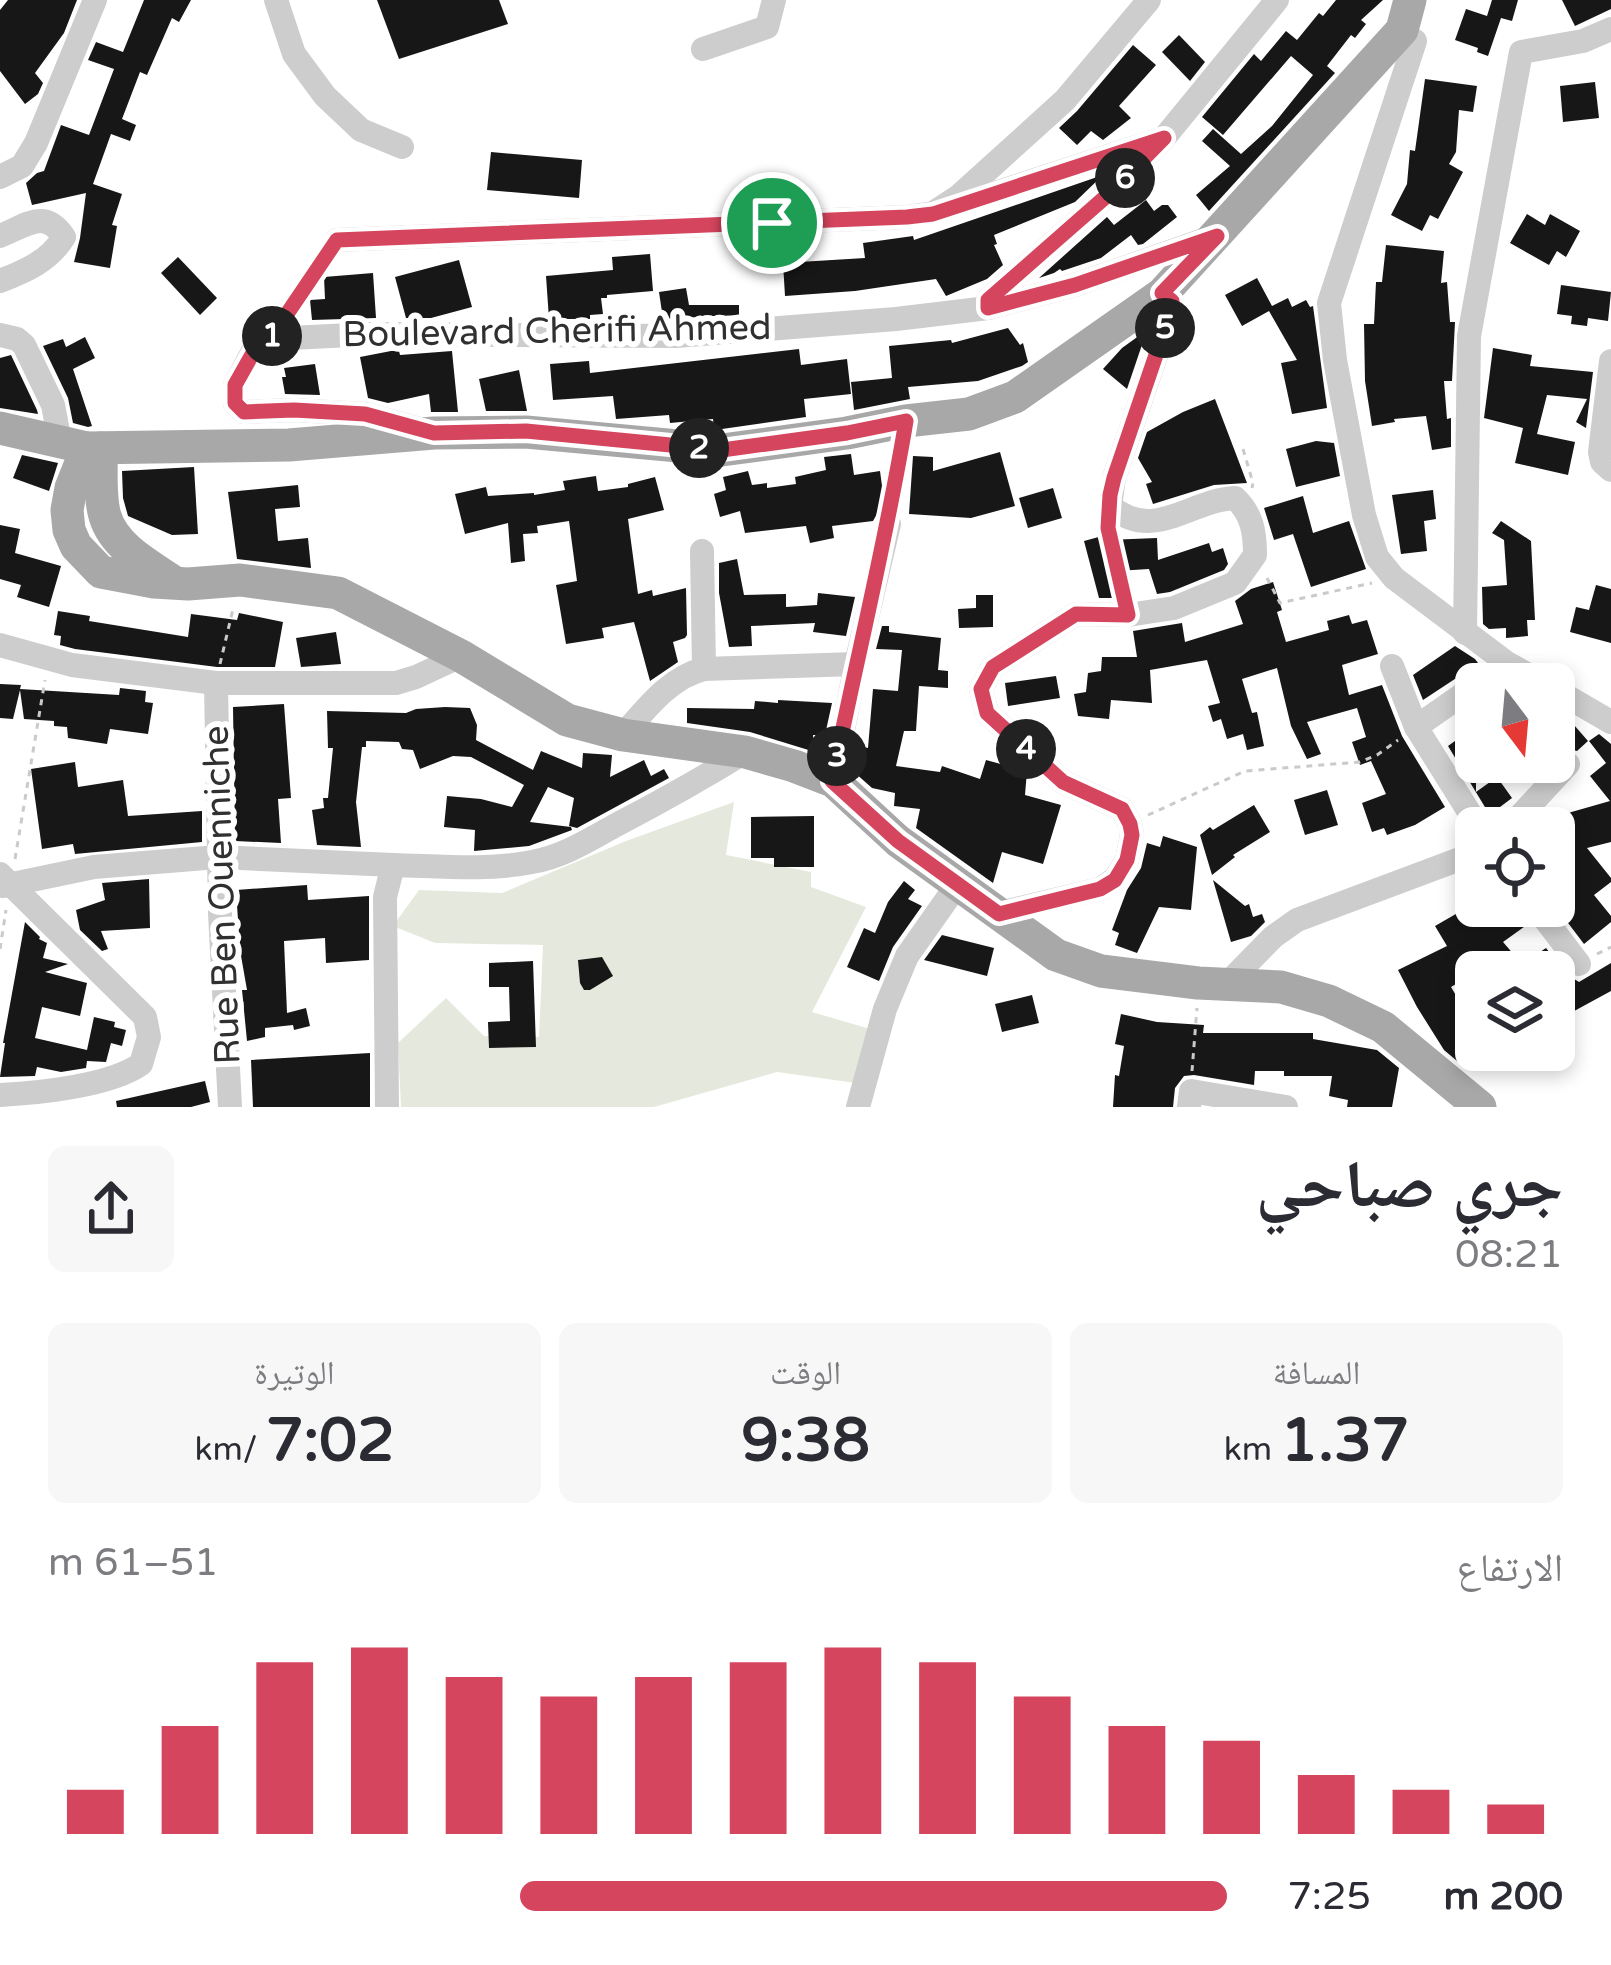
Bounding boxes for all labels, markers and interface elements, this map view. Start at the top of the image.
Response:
pin: 6 [1095,148,1155,208]
text: 6 [1115,158,1135,197]
pin [721,172,823,274]
icon: arrive [739,190,805,256]
pin: 5 [1135,298,1195,358]
pin: 1 [242,306,302,366]
street label: Boulevard Cherifi Ahmed [342,306,772,356]
text: 5 [1155,308,1175,347]
text: 1 [262,316,282,355]
pin: 2 [669,418,729,478]
text: 2 [689,428,709,467]
north arrow [1455,663,1575,783]
map controls [1455,663,1575,1071]
pin: 4 [996,719,1056,779]
street label: Rue Ben Ouenniche [195,725,249,1065]
pin: 3 [807,726,867,786]
text: 4 [1016,729,1036,768]
text: 3 [827,736,847,775]
button: locate [1455,807,1575,927]
button: layers [1455,951,1575,1071]
button: share [48,1146,174,1272]
text: جري صباحي [1256,1146,1563,1226]
text: 08:21 [1455,1231,1563,1278]
text: الوتيرة [254,1354,335,1393]
text: الوقت [770,1354,841,1393]
text: المسافة [1273,1354,1360,1393]
text: 7:02 [266,1405,395,1477]
text: 9:38 [741,1405,870,1477]
text: 1.37 [1281,1405,1409,1477]
text: /km [194,1430,266,1469]
text: km [1224,1430,1281,1469]
text: 51–61 m [48,1539,219,1586]
text: الارتفاع [1457,1545,1563,1592]
text: 7:25 [1287,1873,1371,1920]
text: 200 m [1444,1873,1563,1920]

